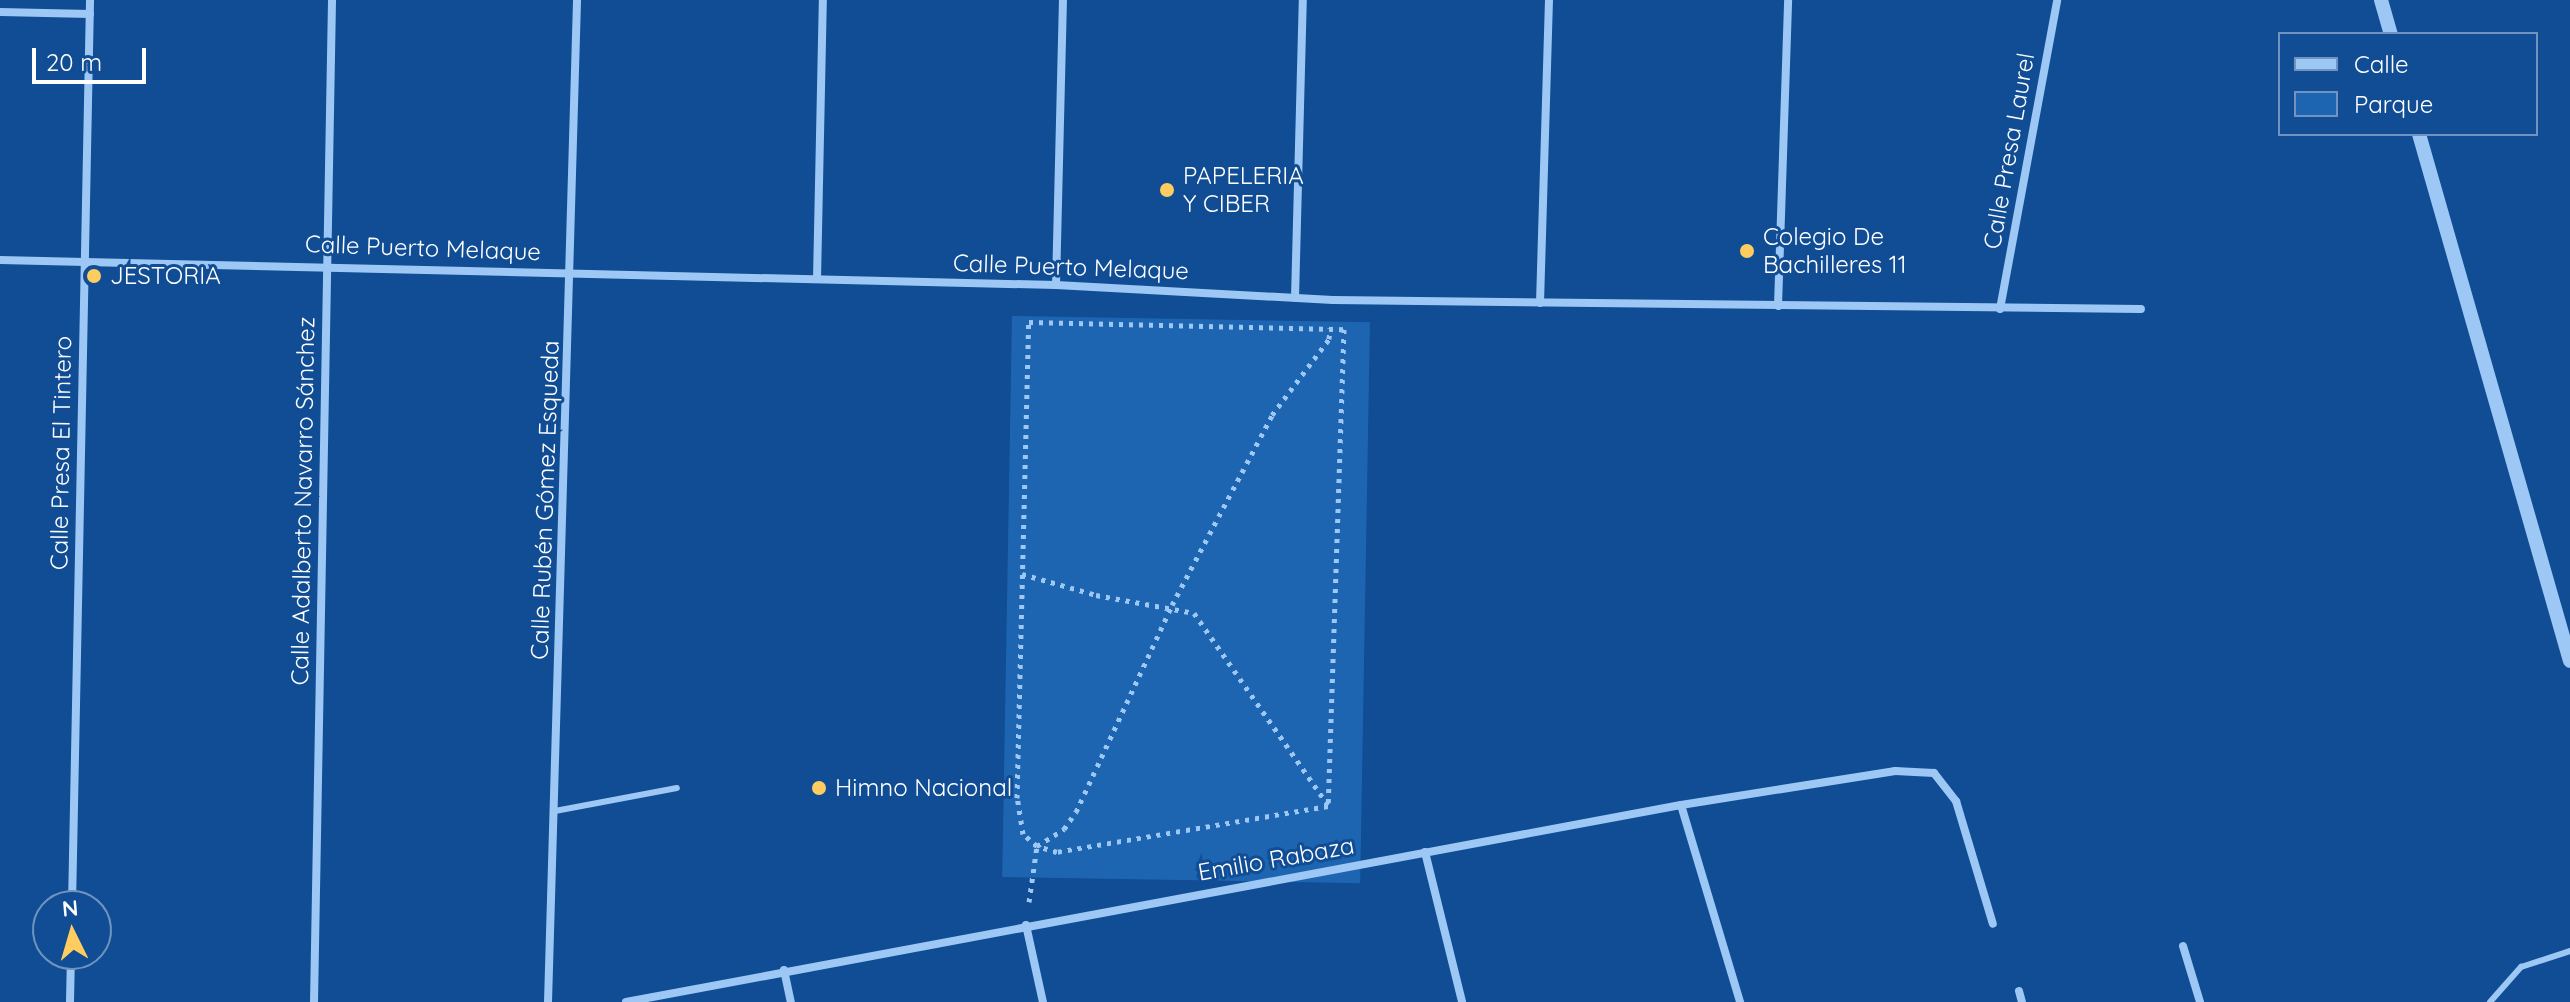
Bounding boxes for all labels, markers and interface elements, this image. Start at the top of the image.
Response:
scale bar [36,32,150,82]
legend [2278,32,2538,136]
text: 20 m [46,47,102,77]
text: Calle [2354,49,2409,79]
street label: Calle Presa Laurel [1978,51,2040,251]
text: Parque [2354,89,2433,119]
place label: PAPELERIA Y CIBER [1183,162,1304,218]
marker: PAPELERIA Y CIBER [1158,181,1176,199]
place label: Colegio De Bachilleres 11 [1763,223,1907,279]
street label: Calle Puerto Melaque [305,229,541,267]
marker: Colegio De Bachilleres 11 [1738,242,1756,260]
street label: Calle Puerto Melaque [953,248,1189,286]
place label: JESTORIA [110,262,221,290]
marker: JESTORIA [85,267,103,285]
street label: Calle Adalberto Navarro Sánchez [285,316,321,686]
street label: Calle Presa El Tintero [45,336,77,570]
street label: Calle Rubén Gómez Esqueda [525,340,565,660]
place label: Himno Nacional [835,774,1012,802]
marker: Himno Nacional [810,779,828,797]
street label: Emilio Rabaza [1196,831,1356,887]
north arrow [32,890,112,970]
text: N [61,893,79,923]

